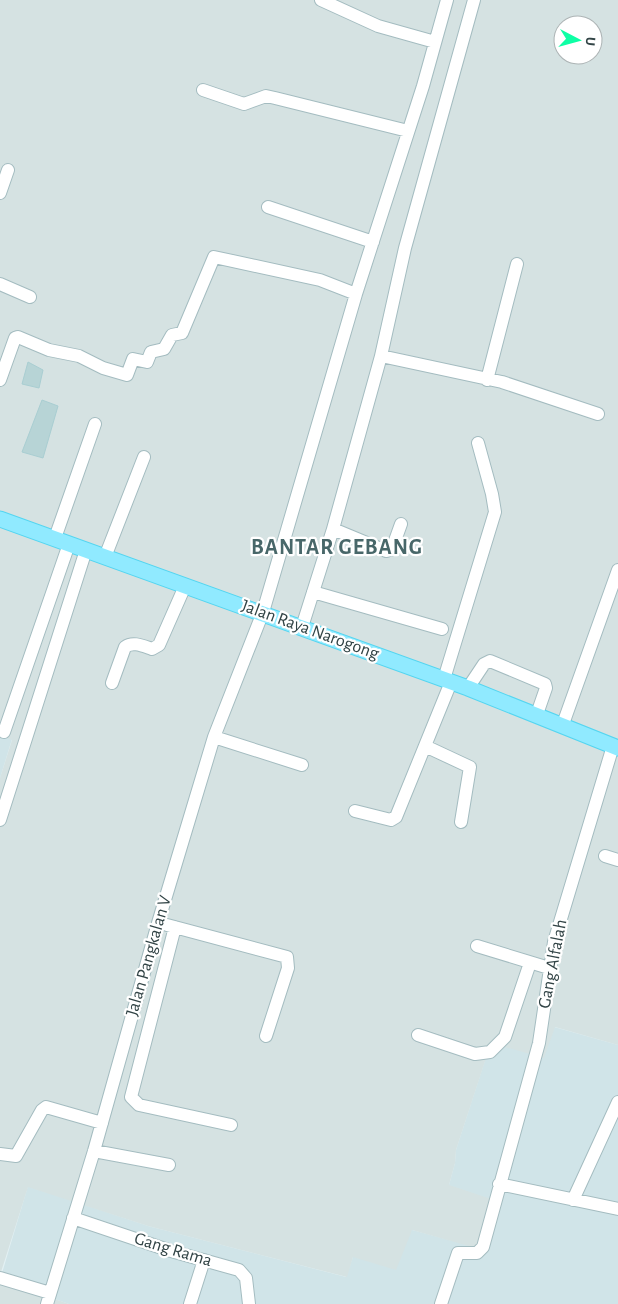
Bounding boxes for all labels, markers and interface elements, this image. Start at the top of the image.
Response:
north arrow [553,15,603,65]
text: U [582,36,597,46]
district label: BANTAR GEBANG [251,536,423,558]
street label: Jalan Raya Narogong [239,597,381,663]
street label: Jalan Pangkalan V [123,893,175,1018]
street label: Gang Alfalah [536,918,570,1010]
street label: Gang Rama [132,1230,214,1270]

